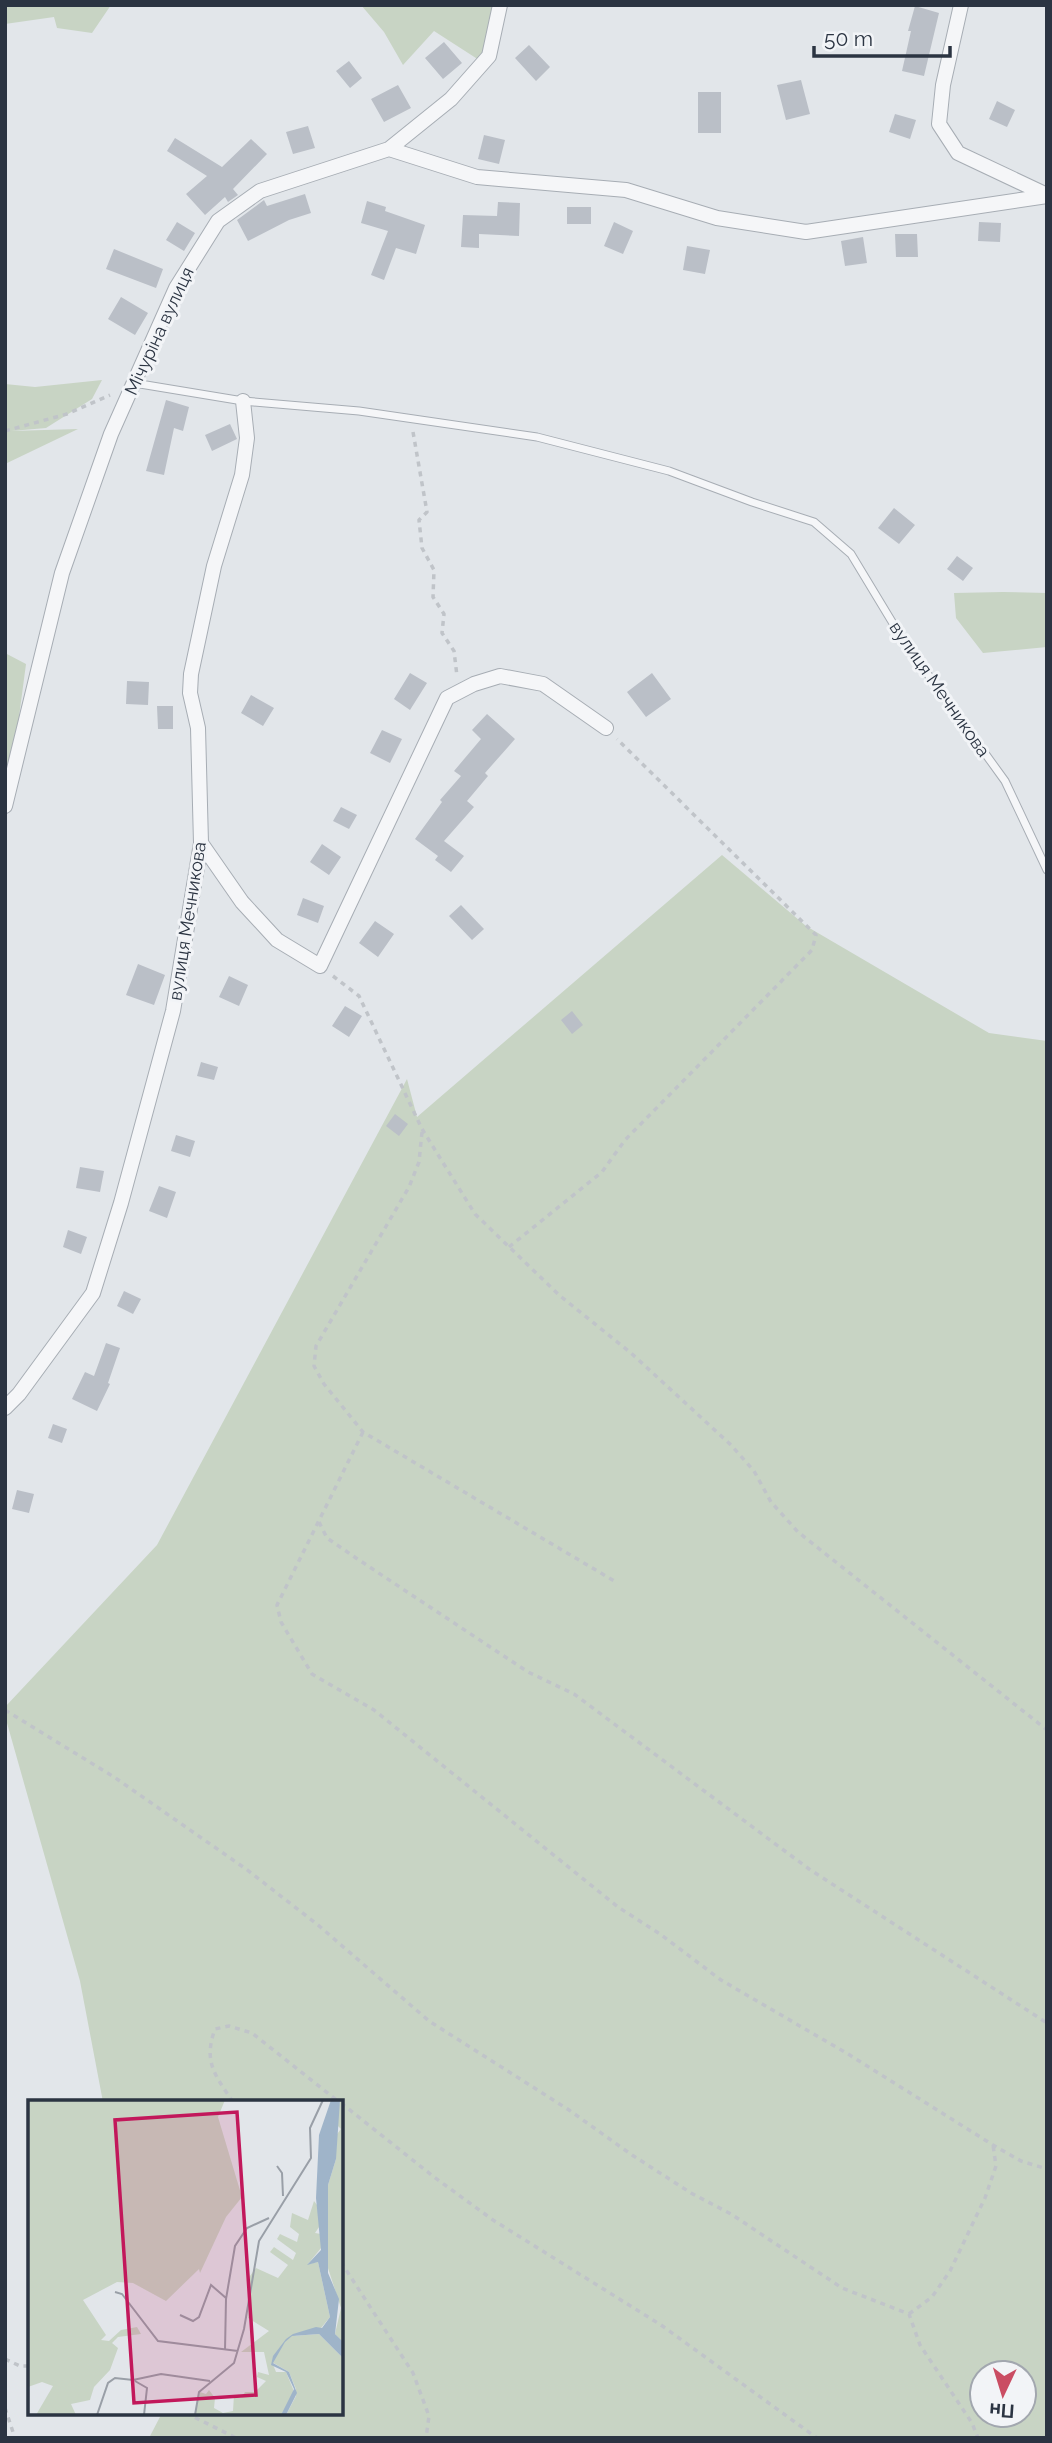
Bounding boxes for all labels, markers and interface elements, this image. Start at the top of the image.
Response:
scale bar [814,14,950,58]
text: 50 m [824,26,873,51]
street label: Мічуріна вулиця [120,264,198,398]
street label: вулиця Мечникова [885,617,995,761]
street label: вулиця Мечникова [164,840,210,1002]
inset map [28,2100,343,2415]
north arrow [968,2359,1038,2429]
text: Пн [988,2399,1015,2423]

